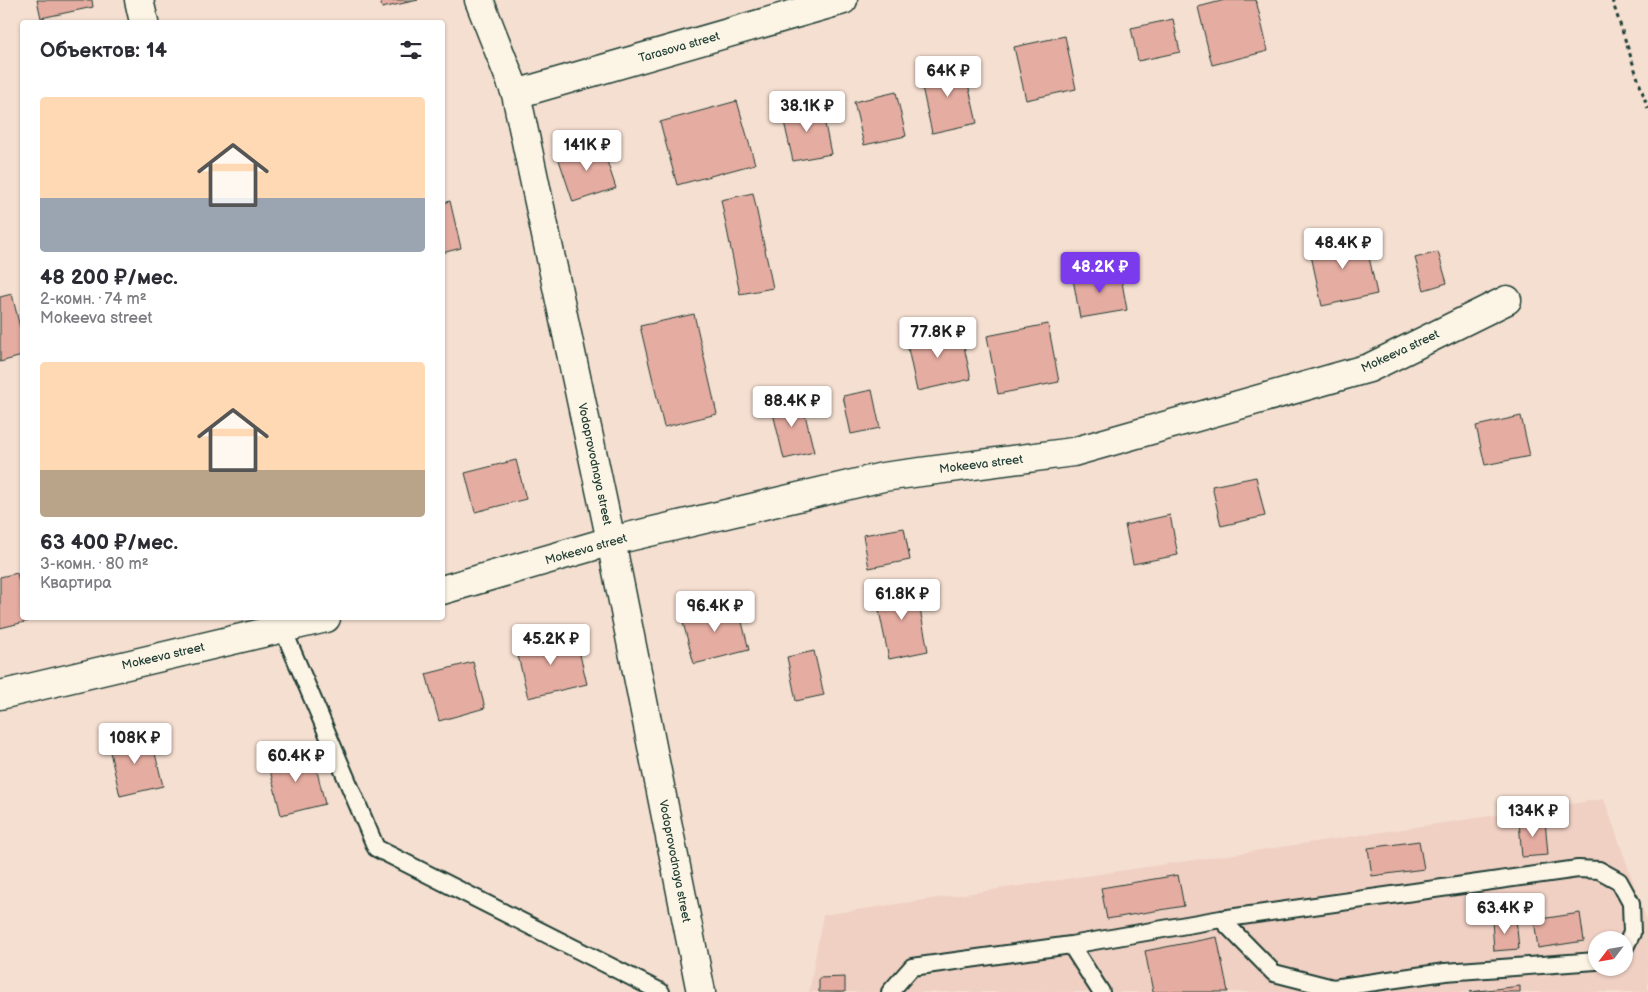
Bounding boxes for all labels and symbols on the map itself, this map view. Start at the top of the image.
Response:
street label: Tarasova street [637,29,722,66]
pin: 64K ₽ [913,56,983,98]
pin: 38.1K ₽ [761,90,853,133]
pin: 141K ₽ [546,130,628,172]
pin: 48.4K ₽ [1297,228,1389,270]
pin: 48.2K ₽ [1054,252,1146,294]
pin: 77.8K ₽ [892,316,984,359]
street label: Mokeeva street [1359,327,1442,376]
pin: 88.4K ₽ [746,386,838,428]
street label: Vodoprovodnaya street [574,402,615,527]
street label: Mokeeva street [938,452,1024,477]
street label: Mokeeva street [544,531,629,568]
pin: 61.8K ₽ [856,578,948,621]
pin: 96.4K ₽ [669,590,761,633]
pin: 45.2K ₽ [505,624,597,666]
street label: Mokeeva street [120,640,206,673]
pin: 108K ₽ [94,722,176,765]
pin: 60.4K ₽ [250,740,342,783]
pin: 134K ₽ [1492,796,1574,838]
street label: Vodoprovodnaya street [655,799,694,924]
pin: 63.4K ₽ [1459,892,1551,935]
north arrow [1588,931,1632,976]

